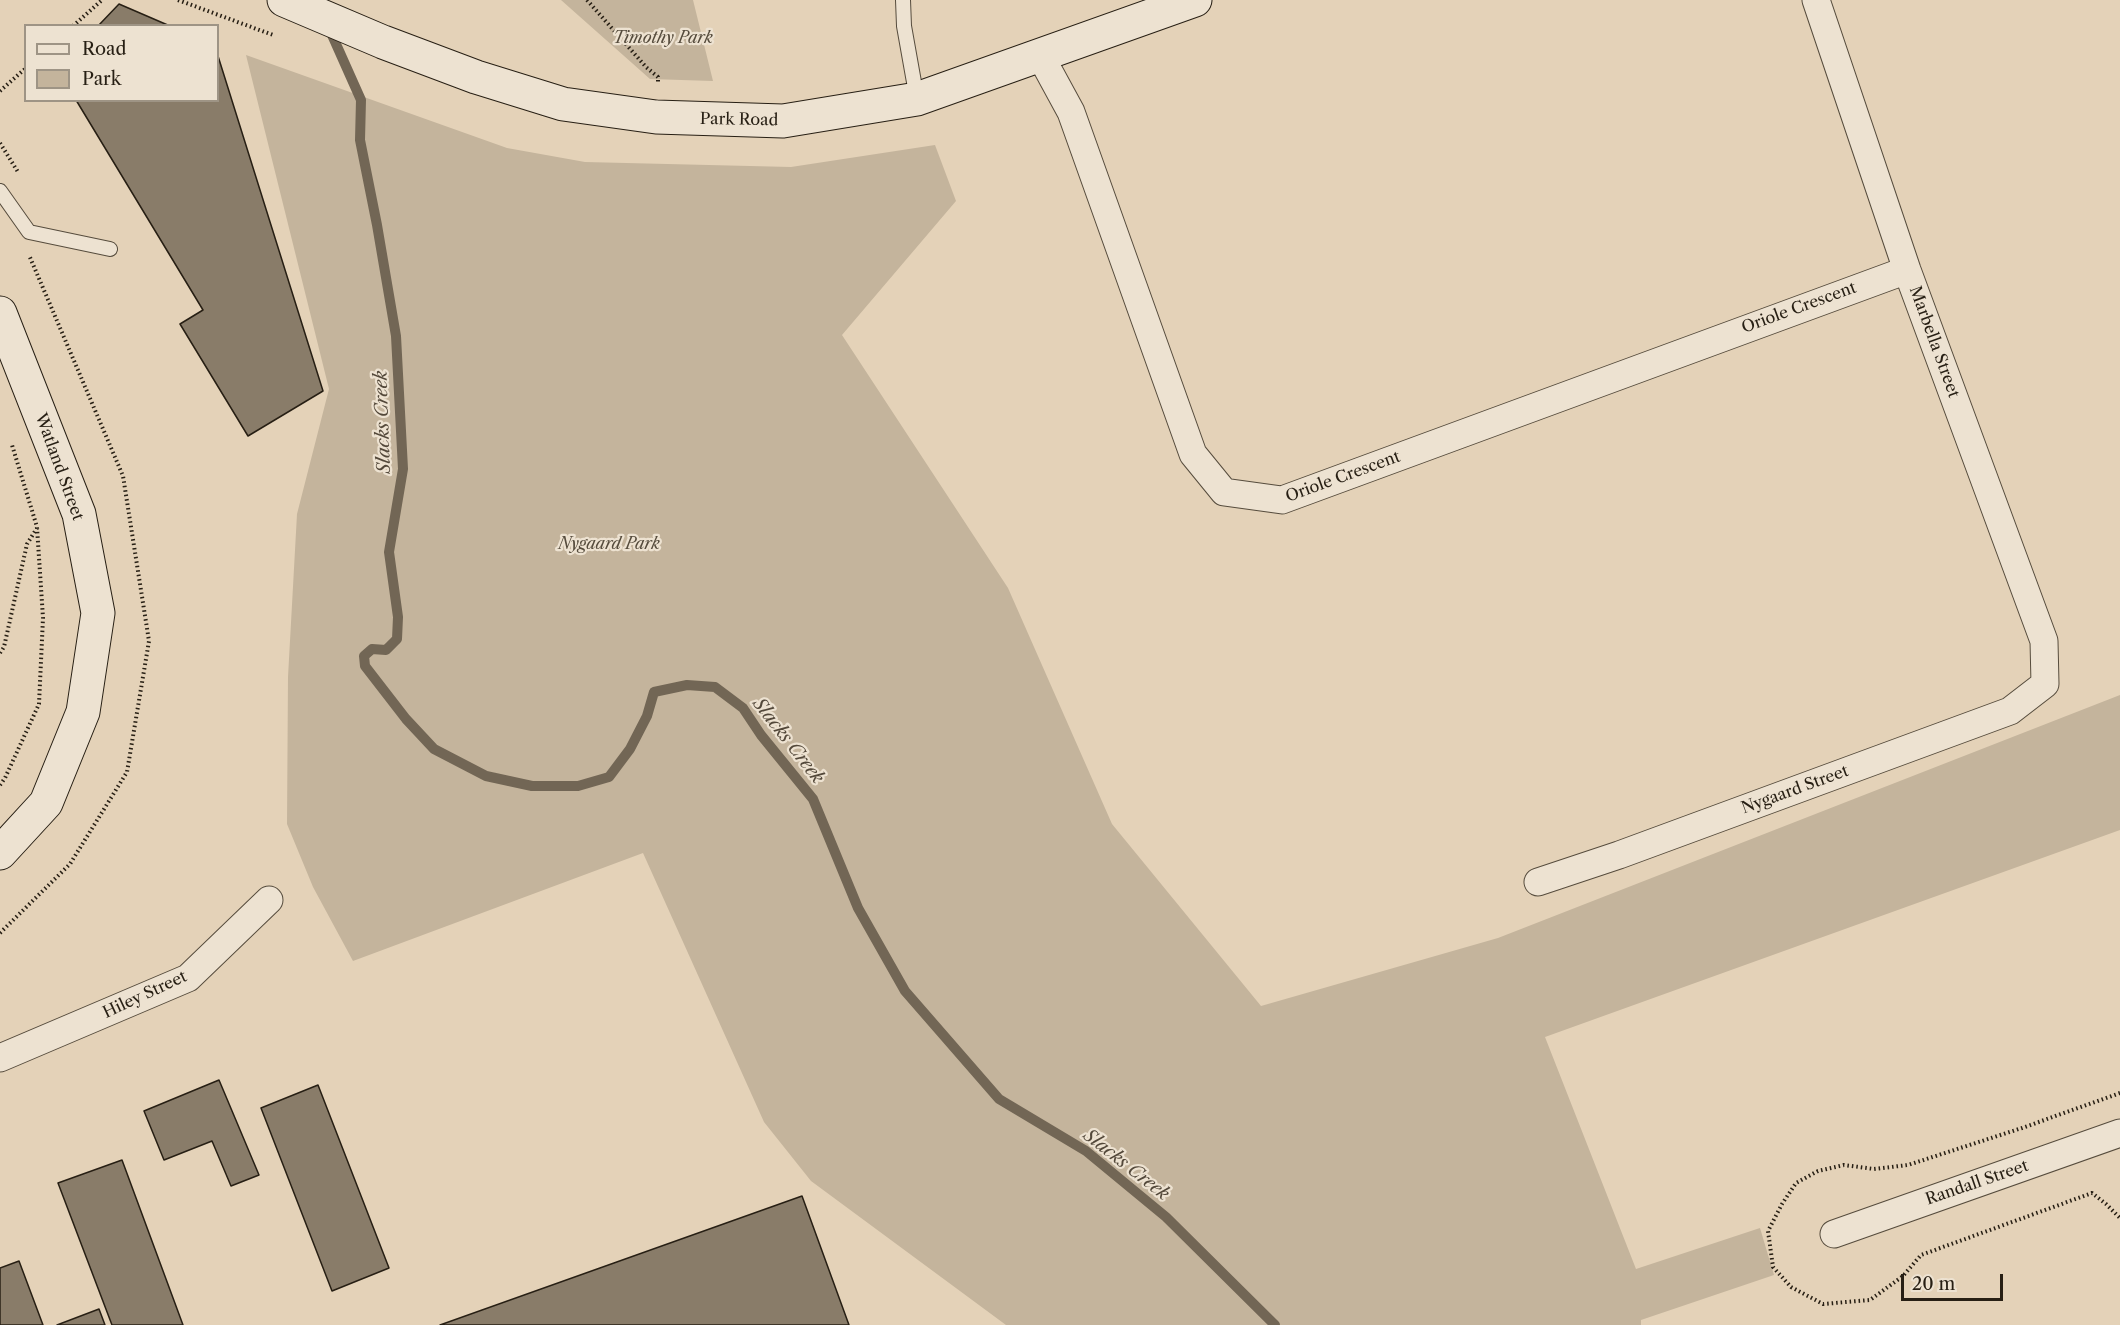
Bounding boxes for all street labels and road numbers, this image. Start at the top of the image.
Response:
street label: Park Road [700,110,778,130]
street label: Oriole Crescent [1739,278,1859,338]
street label: Marbella Street [1905,284,1963,400]
street label: Watland Street [31,411,87,523]
street label: Oriole Crescent [1283,447,1403,507]
street label: Nygaard Street [1739,762,1851,818]
street label: Hiley Street [100,967,190,1023]
street label: Randall Street [1923,1156,2031,1210]

